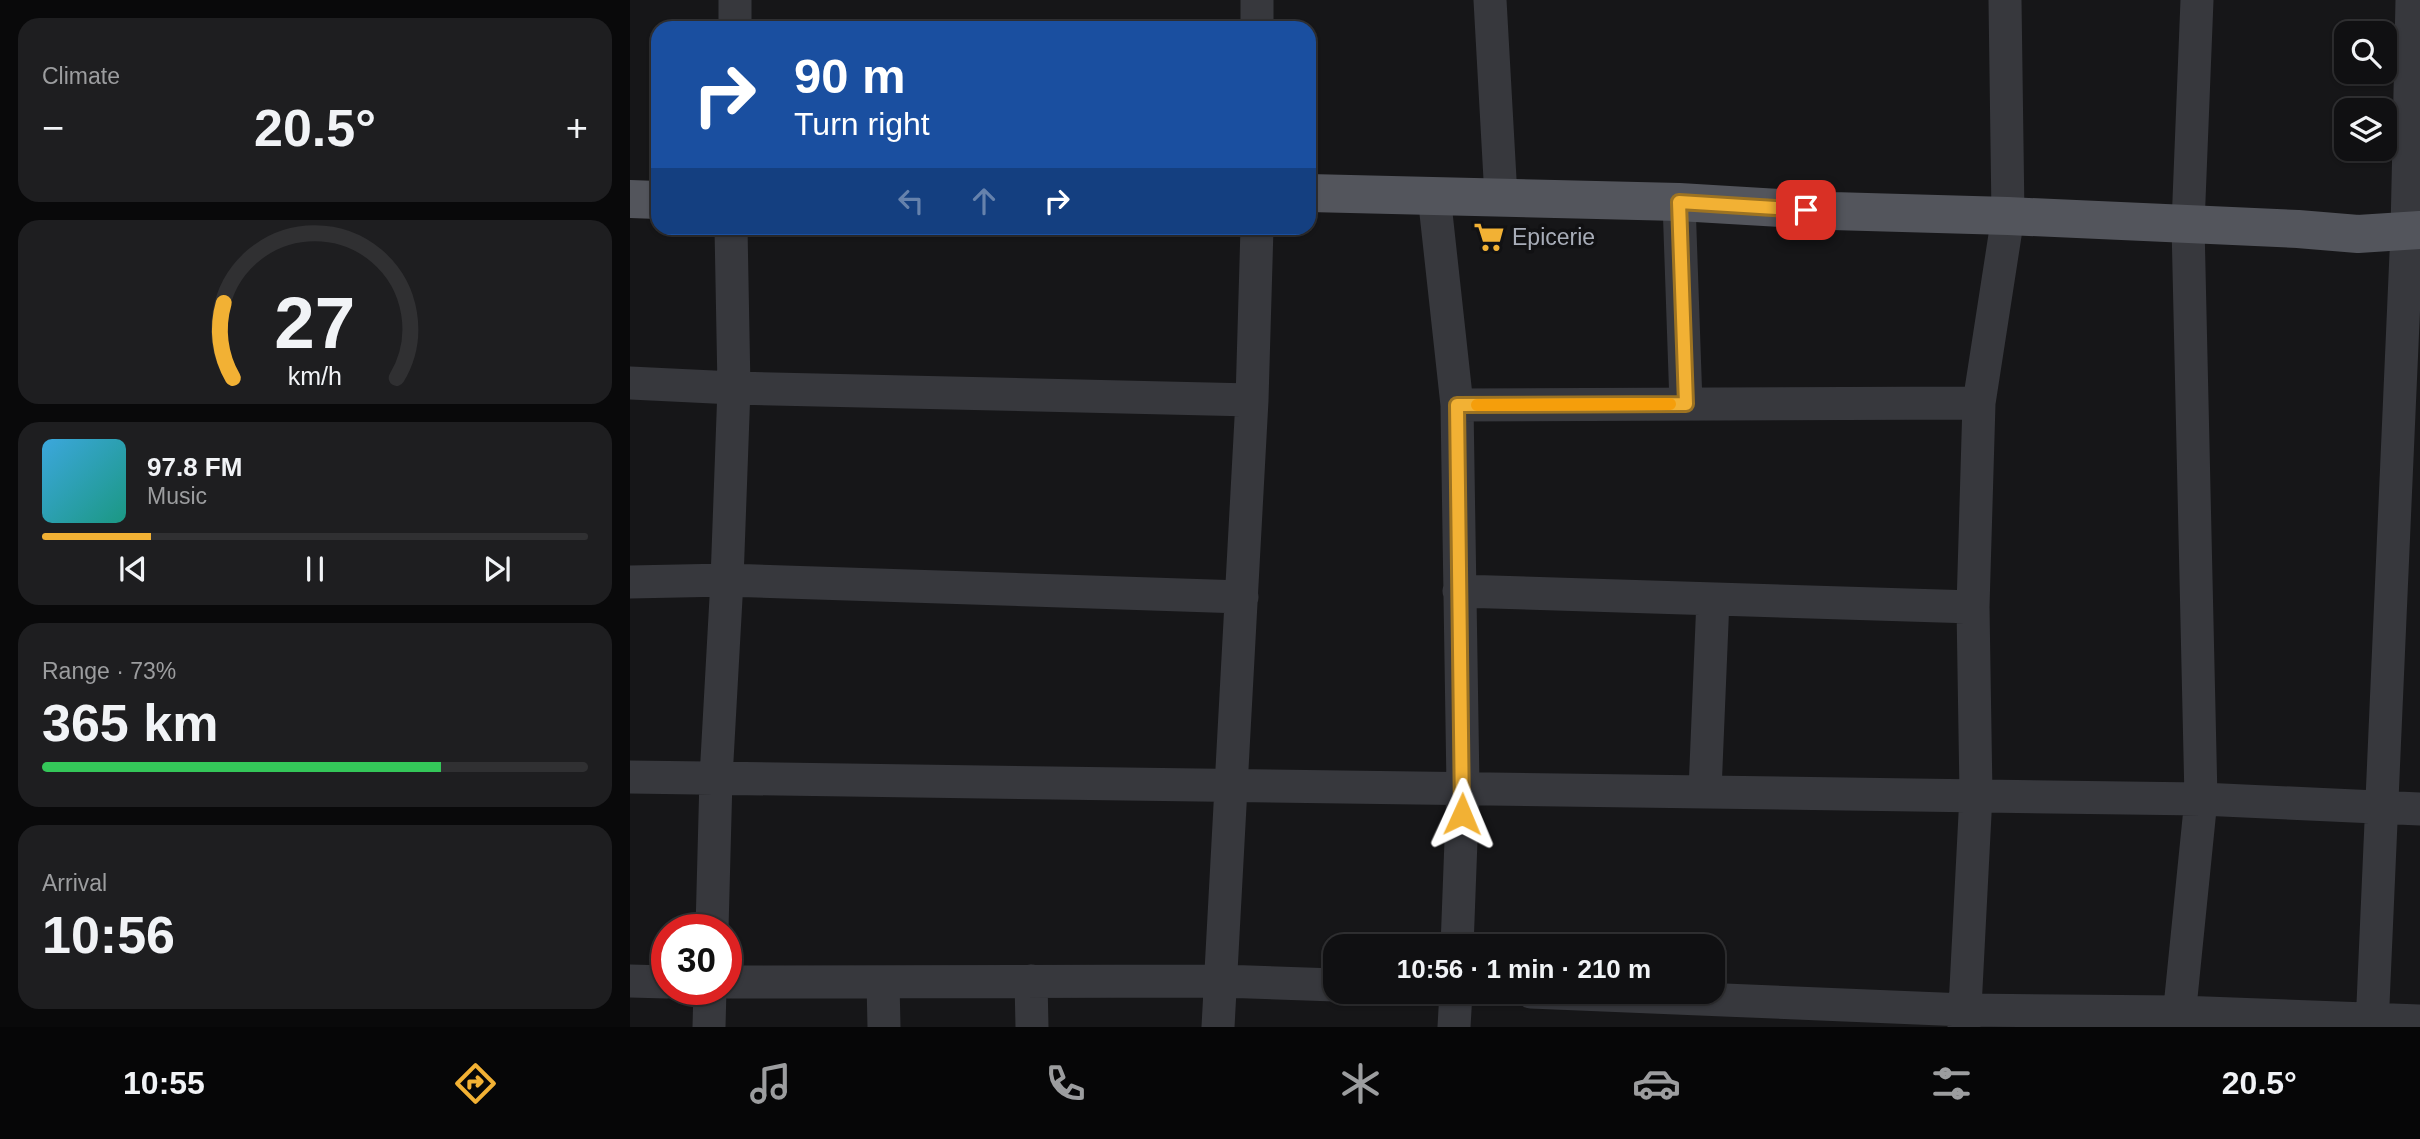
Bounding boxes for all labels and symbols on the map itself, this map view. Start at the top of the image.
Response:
pin [1776,180,1836,240]
supermarket icon: Epicerie [1472,220,1506,254]
place label: Epicerie [1512,224,1595,250]
position arrow [1425,777,1499,851]
speed limit sign: 30 [651,914,742,1005]

